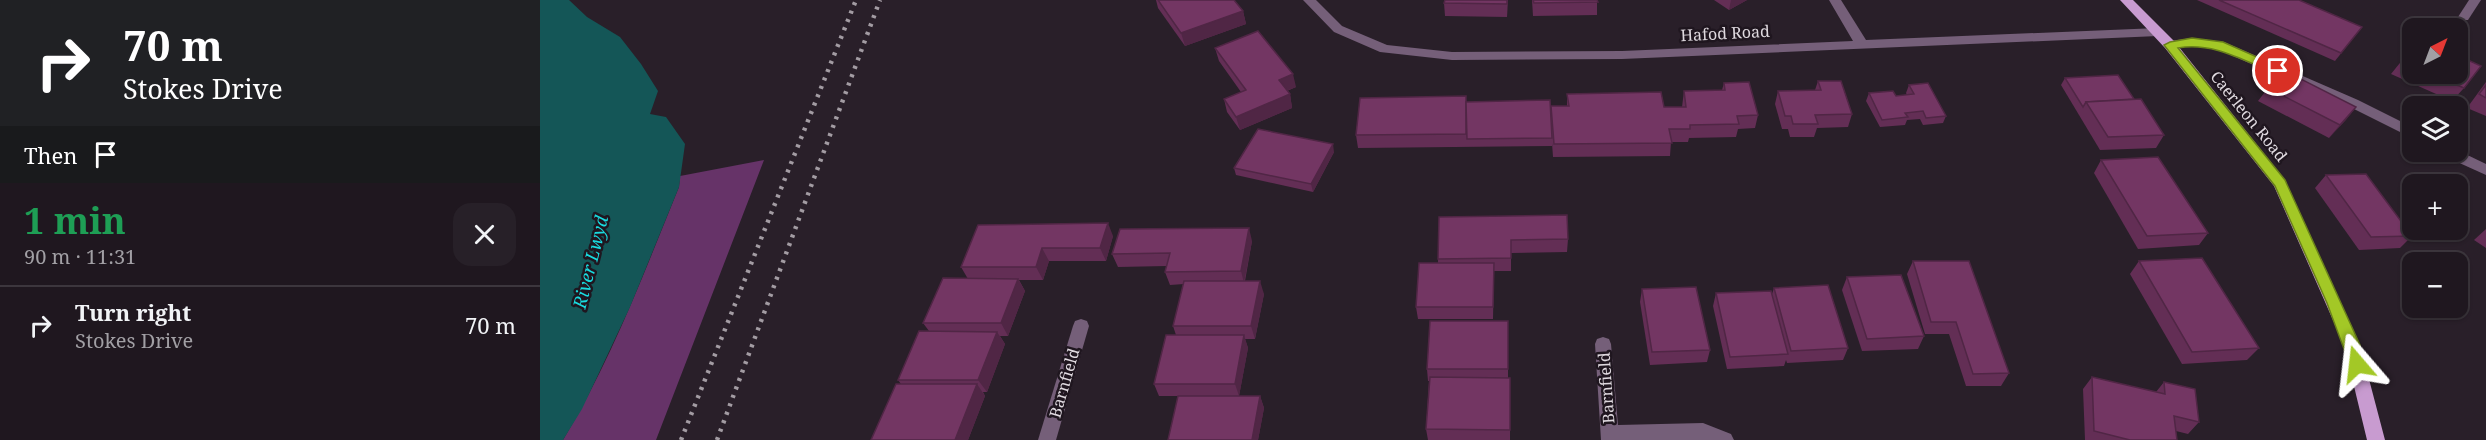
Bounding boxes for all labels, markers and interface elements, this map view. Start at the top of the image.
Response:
text: 70 m [123,16,223,73]
north arrow [2402,18,2468,84]
map controls [2402,18,2468,318]
street label: Hafod Road [1680,20,1770,46]
icon: right [24,24,102,102]
pin [2252,45,2303,96]
icon: arrive [2261,54,2294,87]
street label: Caerleon Road [2206,66,2292,166]
text: Stokes Drive [123,70,283,107]
button: layers [2402,96,2468,162]
icon: arrive [89,138,122,171]
text: Then [24,140,77,170]
button: + [2402,174,2468,240]
text: 1 min [24,196,126,245]
button: close [453,203,516,266]
water label: River Lwyd [567,212,613,312]
text: 90 m · 11:31 [24,243,136,270]
button: − [2402,252,2468,318]
text: Turn right [75,297,191,327]
icon: right [24,309,57,342]
text: 70 m [465,310,516,340]
text: Stokes Drive [75,327,193,354]
position arrow [2325,332,2389,396]
street label: Barnfield [1044,346,1084,420]
street label: Barnfield [1593,352,1619,424]

